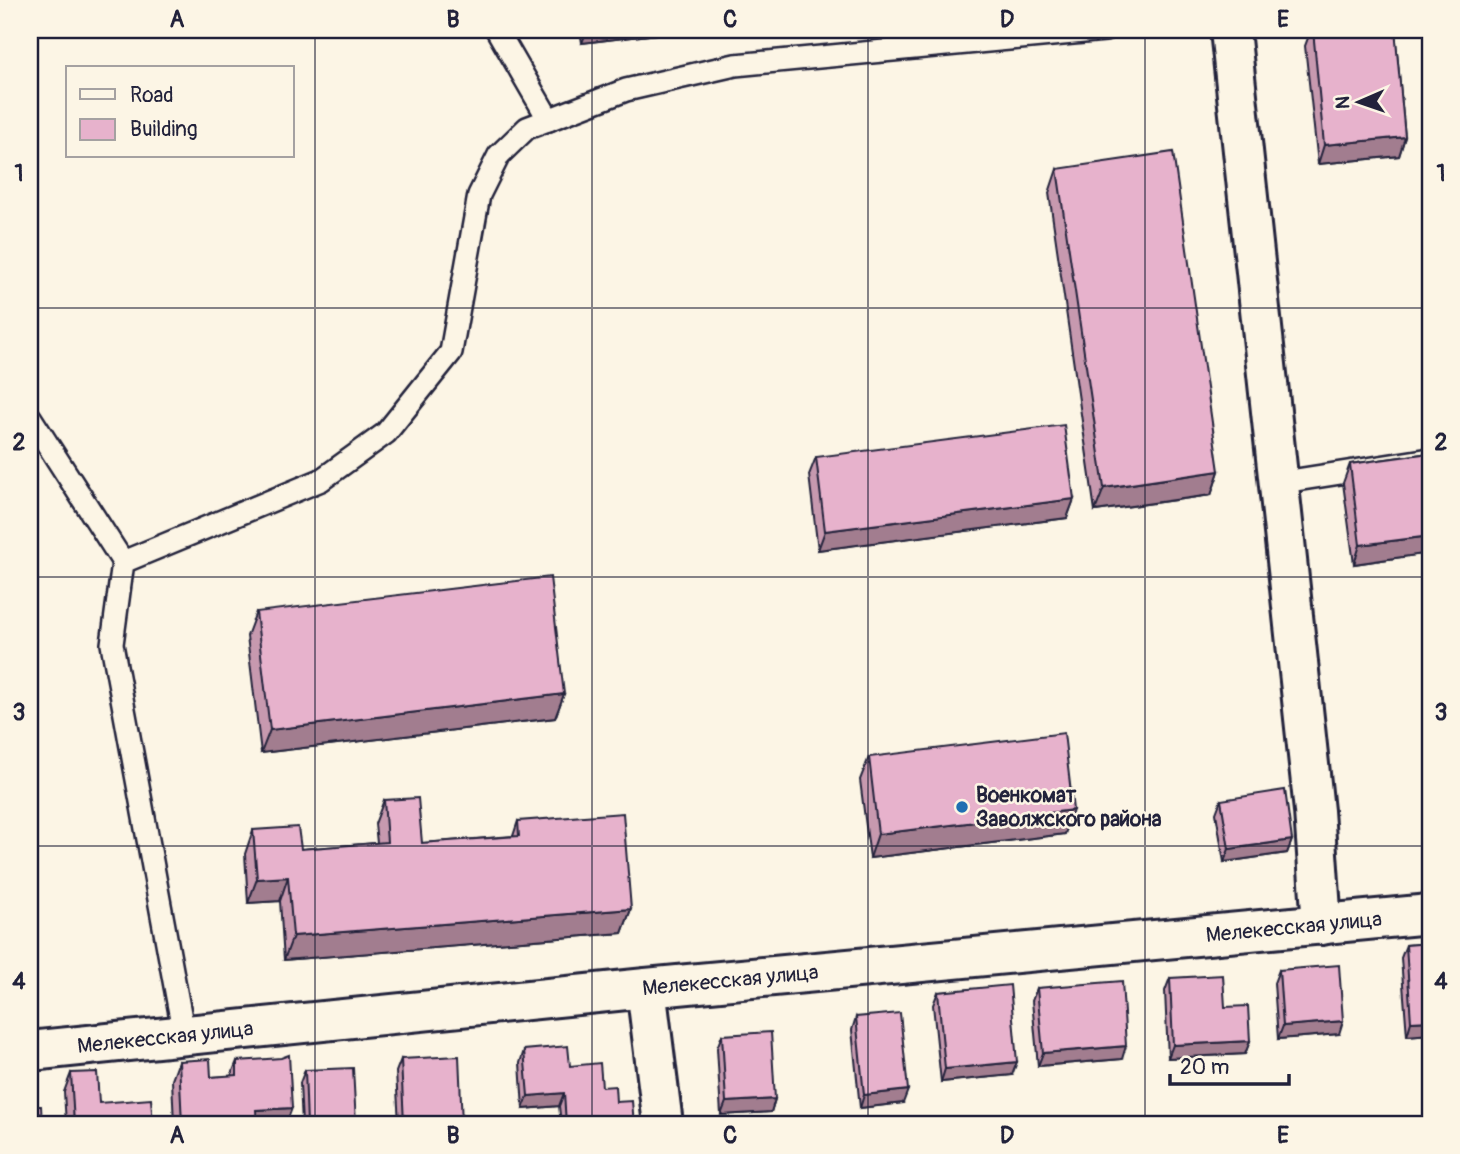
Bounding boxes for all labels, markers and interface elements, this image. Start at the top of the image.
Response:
text: A [170,5,185,34]
text: B [446,5,460,34]
text: C [723,5,737,34]
text: D [1000,5,1014,34]
text: E [1277,5,1289,34]
legend [66,66,294,158]
north arrow [1324,66,1394,136]
text: Road [130,82,174,109]
text: N [1331,96,1355,109]
text: Building [130,116,197,143]
text: 1 [15,159,24,188]
text: 1 [1437,159,1446,188]
text: 2 [13,428,26,457]
text: 2 [1435,428,1448,457]
text: 3 [13,698,25,727]
text: 3 [1435,698,1447,727]
place label: Военкомат Заволжского района [976,782,1162,833]
marker: Военкомат Заволжского района [954,799,970,815]
street label: Мелекесская улица [1205,905,1383,949]
street label: Мелекесская улица [641,958,820,1002]
text: 4 [12,967,26,996]
text: 4 [1434,967,1448,996]
street label: Мелекесская улица [76,1015,255,1060]
scale bar [1170,1042,1288,1086]
text: 20 m [1180,1054,1229,1081]
text: A [170,1121,185,1150]
text: B [446,1121,460,1150]
text: C [723,1121,737,1150]
text: D [1000,1121,1014,1150]
text: E [1277,1121,1289,1150]

